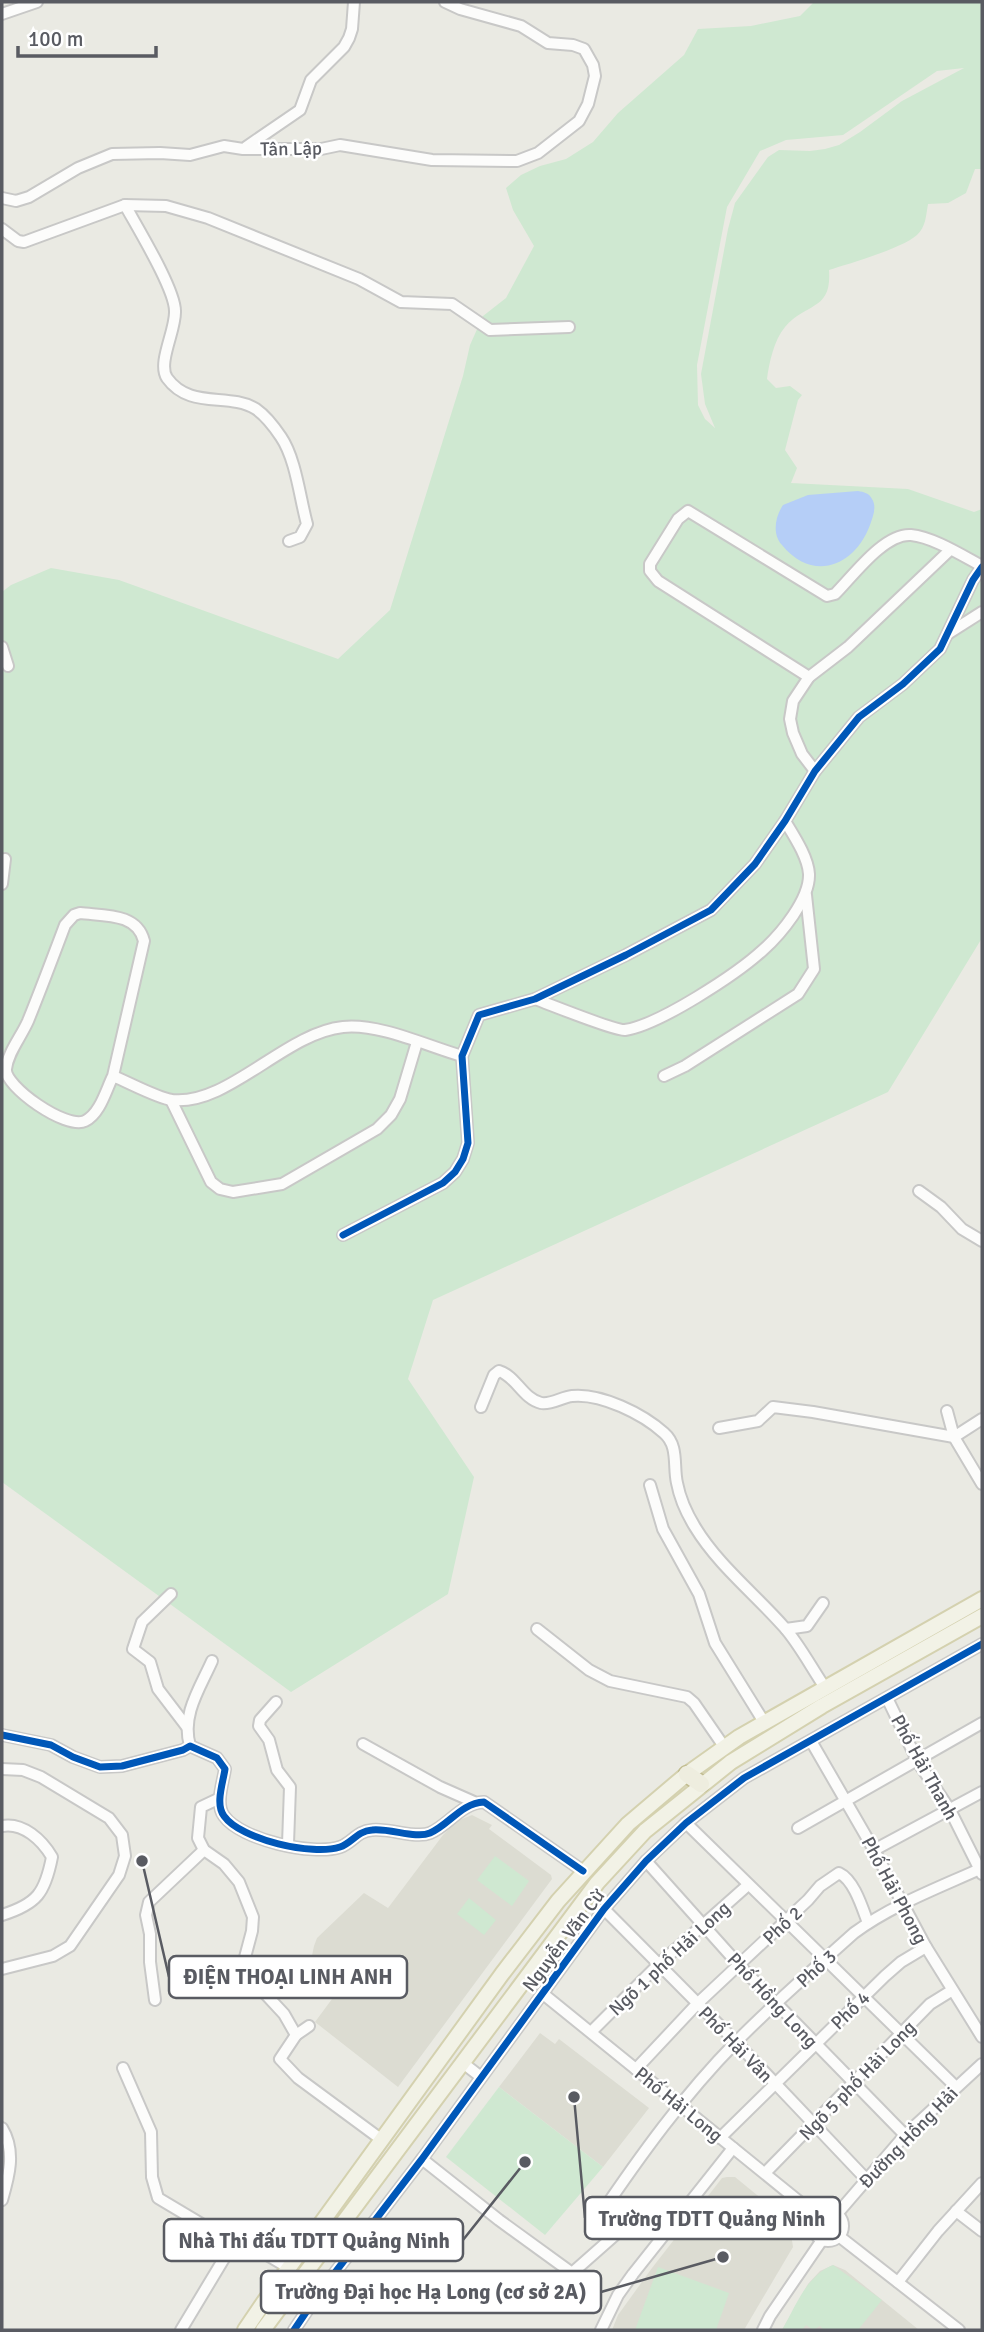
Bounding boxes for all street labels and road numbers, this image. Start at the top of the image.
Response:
street label: Tân Lập [260,136,322,162]
street label: Phố Hải Thanh [885,1710,963,1824]
street label: Phố Hải Phong [856,1833,933,1948]
street label: Nguyễn Văn Cừ [517,1884,610,1997]
street label: Ngõ 1 phố Hải Long [604,1896,735,2021]
street label: Phố 2 [758,1901,807,1950]
street label: Phố 3 [792,1945,842,1993]
street label: Phố Hồng Long [722,1948,823,2054]
street label: Phố 4 [826,1986,875,2035]
street label: Phố Hải Vân [693,2001,778,2088]
street label: Ngõ 5 phố Hải Long [794,2016,921,2146]
street label: Phố Hải Long [629,2062,727,2148]
street label: Đường Hồng Hải [854,2082,963,2194]

